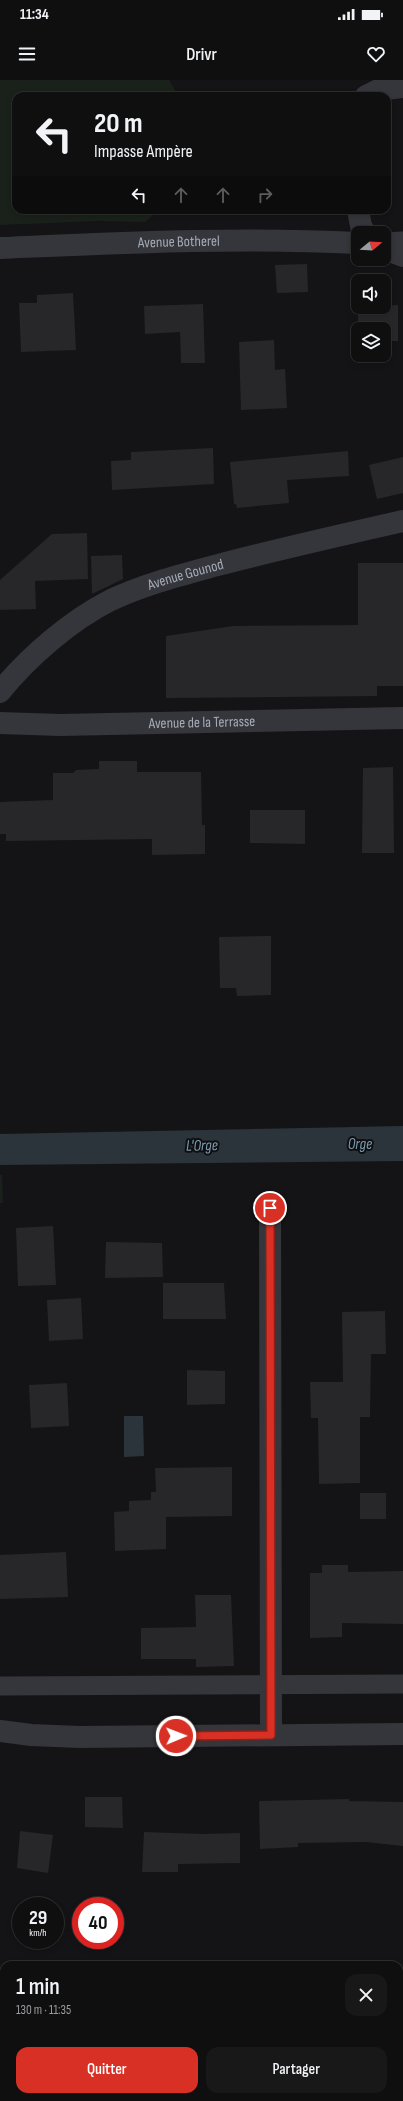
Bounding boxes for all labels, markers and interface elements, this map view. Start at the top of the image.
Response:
text: 11:34 [20,5,49,24]
icon: menu [16,43,38,65]
icon: heart [365,43,387,65]
text: Drivr [186,44,217,65]
text: 20 m [94,107,143,140]
icon: left [28,108,80,160]
text: Impasse Ampère [94,141,193,162]
icon: left [128,184,150,206]
icon: ahead [170,184,192,206]
icon: ahead [212,184,234,206]
icon: right [254,184,276,206]
north arrow [351,226,391,266]
map controls [351,226,391,362]
street label: Avenue Botherel [137,231,220,252]
button: sound [351,274,391,314]
button: layers [351,322,391,362]
street label: Avenue Gounod [144,555,225,595]
street label: Avenue de la Terrasse [147,712,255,733]
water label: Orge [348,1135,372,1154]
water label: L'Orge [186,1136,218,1156]
pin [253,1191,287,1225]
icon: arrive [259,1197,281,1219]
position arrow [155,1715,197,1757]
speed limit sign: 40 [72,1897,124,1949]
text: 29 [29,1906,47,1930]
text: km/h [29,1927,47,1939]
text: 1 min [16,1972,60,2001]
button: close [345,1974,387,2016]
text: 130 m · 11:35 [16,2002,71,2018]
button: Quitter [16,2047,198,2093]
button: Partager [206,2047,387,2093]

